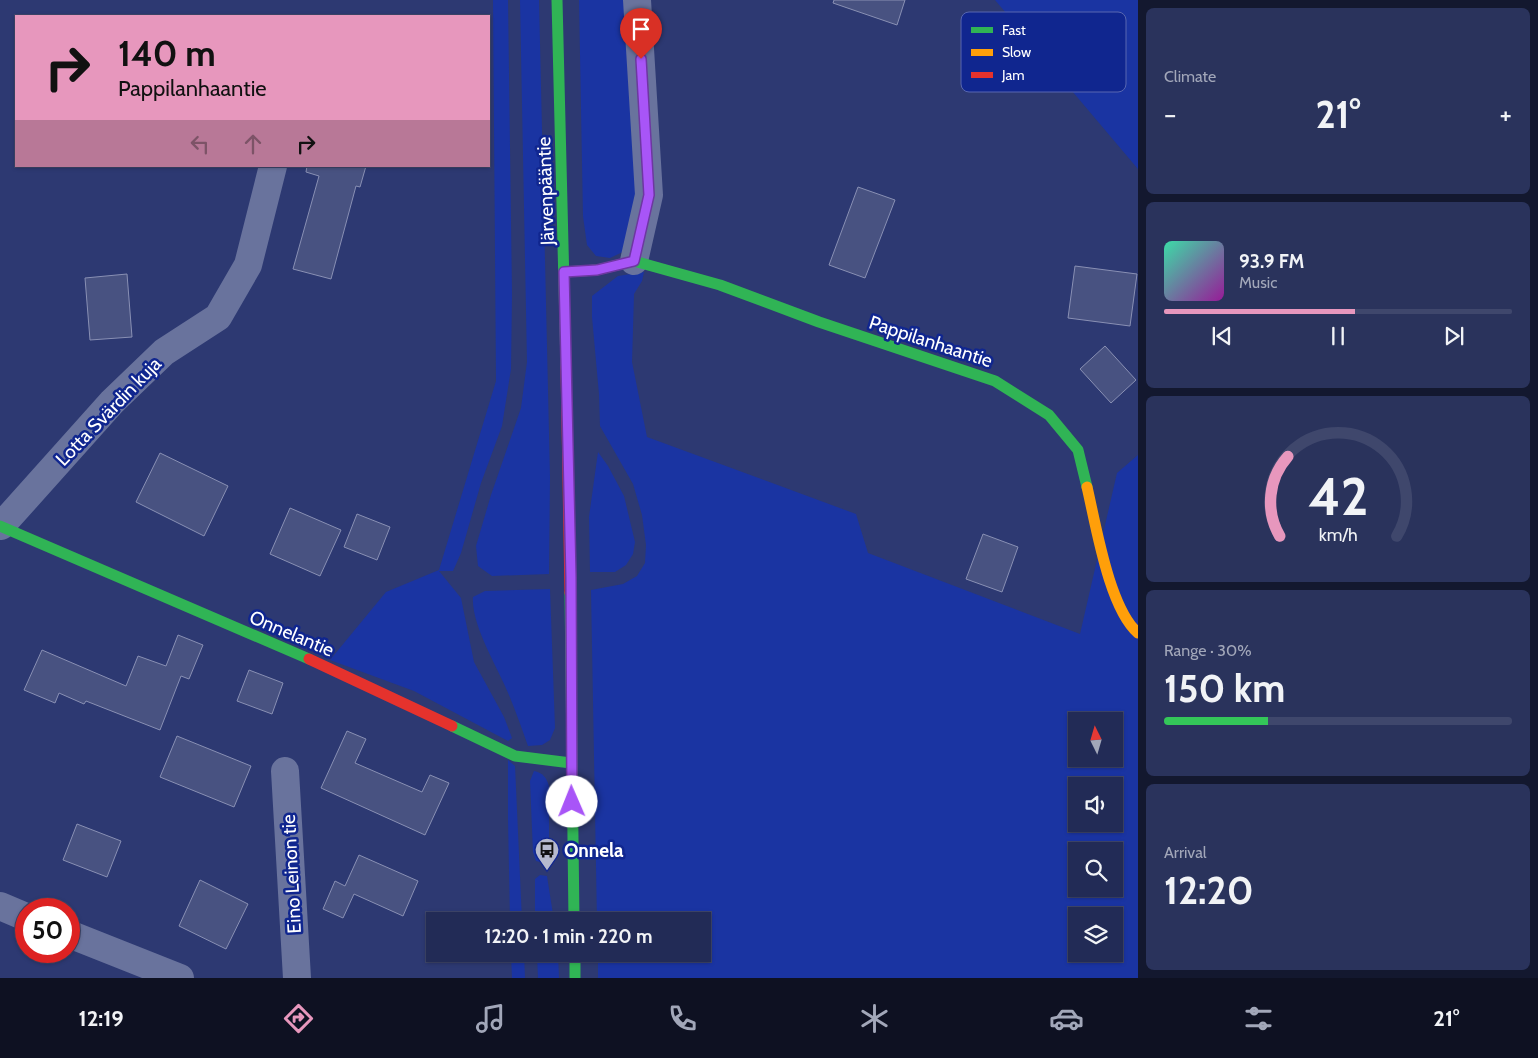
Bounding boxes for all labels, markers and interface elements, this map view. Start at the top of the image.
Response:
pin [620,8,662,59]
legend [961,12,1126,92]
icon: arrive [627,15,655,43]
text: Fast [1002,21,1026,39]
text: 140 m [118,32,216,75]
icon: right [35,35,100,100]
text: Slow [1002,43,1031,61]
text: Jam [1001,66,1024,84]
text: Climate [1164,67,1216,86]
text: Pappilanhaantie [118,75,267,102]
text: 21° [1315,91,1361,138]
text: − [1164,97,1176,131]
text: + [1500,97,1512,131]
icon: left [186,130,214,158]
icon: ahead [239,130,267,158]
icon: right [292,130,320,158]
street label: Järvenpääntie [532,136,559,247]
text: 93.9 FM [1239,250,1304,273]
text: Music [1239,273,1277,292]
street label: Pappilanhaantie [866,311,996,372]
icon: previous [1208,322,1236,350]
icon: pause [1324,322,1352,350]
icon: next [1440,322,1468,350]
street label: Lotta Svärdin kuja [51,352,166,470]
text: 42 [1308,465,1368,528]
text: km/h [1318,524,1358,545]
street label: Onnelantie [246,605,338,662]
text: Range · 30% [1164,641,1252,660]
text: 150 km [1164,665,1285,712]
north arrow [1068,712,1122,768]
map controls [1068,712,1123,962]
position arrow [545,775,597,827]
button: sound [1068,777,1123,832]
street label: Eino Leinon tie [277,813,306,934]
bus stop icon: Onnela [534,837,560,871]
place label: Onnela [564,839,624,862]
button: search [1068,842,1123,897]
text: Arrival [1164,843,1207,862]
text: 12:20 [1164,867,1254,914]
speed limit sign: 50 [15,898,80,963]
button: layers [1068,907,1123,962]
text: 12:20 · 1 min · 220 m [485,925,652,948]
icon: directions [281,1001,316,1036]
icon: music [473,1001,508,1036]
icon: phone [665,1001,700,1036]
icon: climate [857,1001,892,1036]
icon: car [1049,1001,1084,1036]
icon: filters [1241,1001,1276,1036]
text: 12:19 [79,1005,124,1032]
text: 21° [1433,1005,1459,1032]

